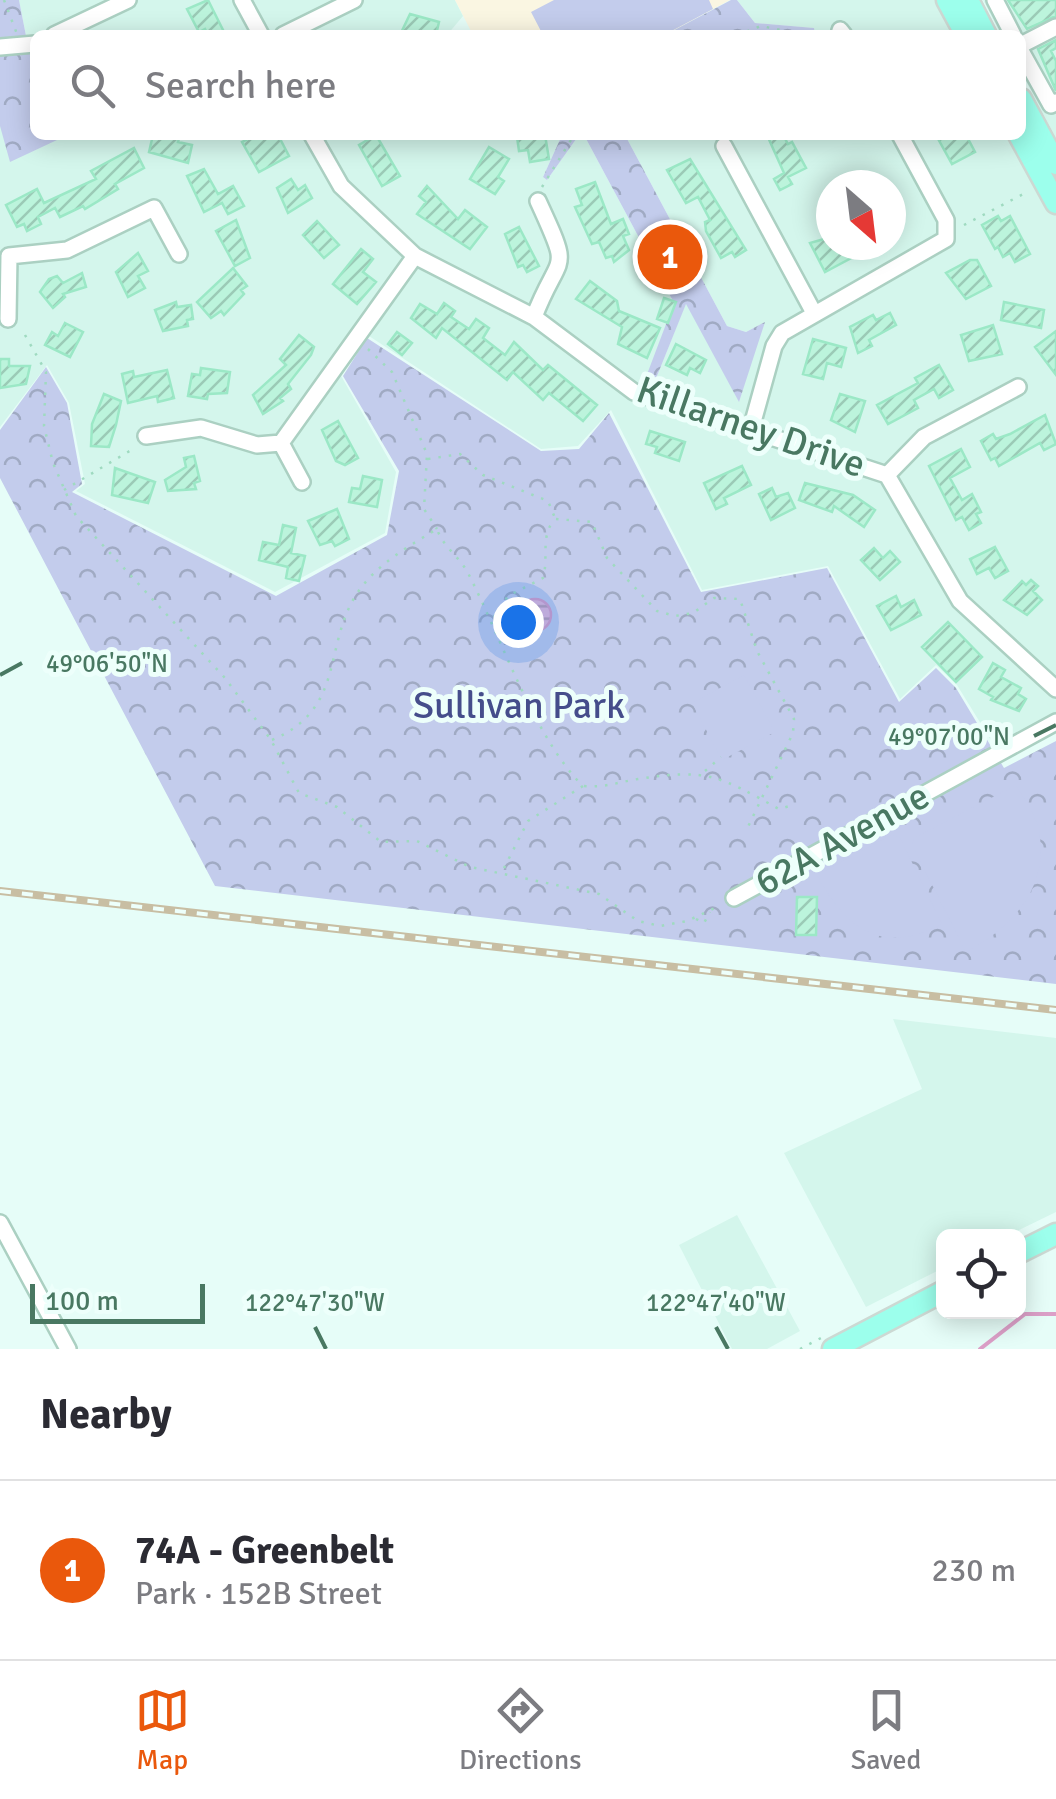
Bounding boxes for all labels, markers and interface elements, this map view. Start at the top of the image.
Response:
search box [30,30,1026,140]
icon: search [65,58,120,113]
text: Search here [145,62,337,109]
north arrow [816,170,906,260]
pin: 1 [638,220,702,294]
street label: Killarney Drive [631,366,871,488]
your location [493,597,544,648]
text: 49°06'50"N [46,648,168,679]
park label: Sullivan Park [413,682,625,729]
text: 49°07'00"N [888,721,1010,752]
street label: 62A Avenue [747,772,937,906]
map controls [936,1229,1026,1319]
button: locate [936,1229,1026,1319]
scale bar [30,1279,205,1324]
text: 100 m [45,1284,119,1318]
text: 122°47'30"W [245,1287,385,1318]
text: 122°47'40"W [646,1287,786,1318]
text: Nearby [40,1389,172,1440]
text: 74A - Greenbelt [135,1527,394,1574]
text: 1 [64,1551,81,1590]
text: 230 m [932,1551,1016,1590]
text: Park · 152B Street [135,1574,382,1613]
tab: Map [135,1683,190,1777]
tab: Directions [459,1683,581,1777]
tab: Saved [851,1683,921,1777]

